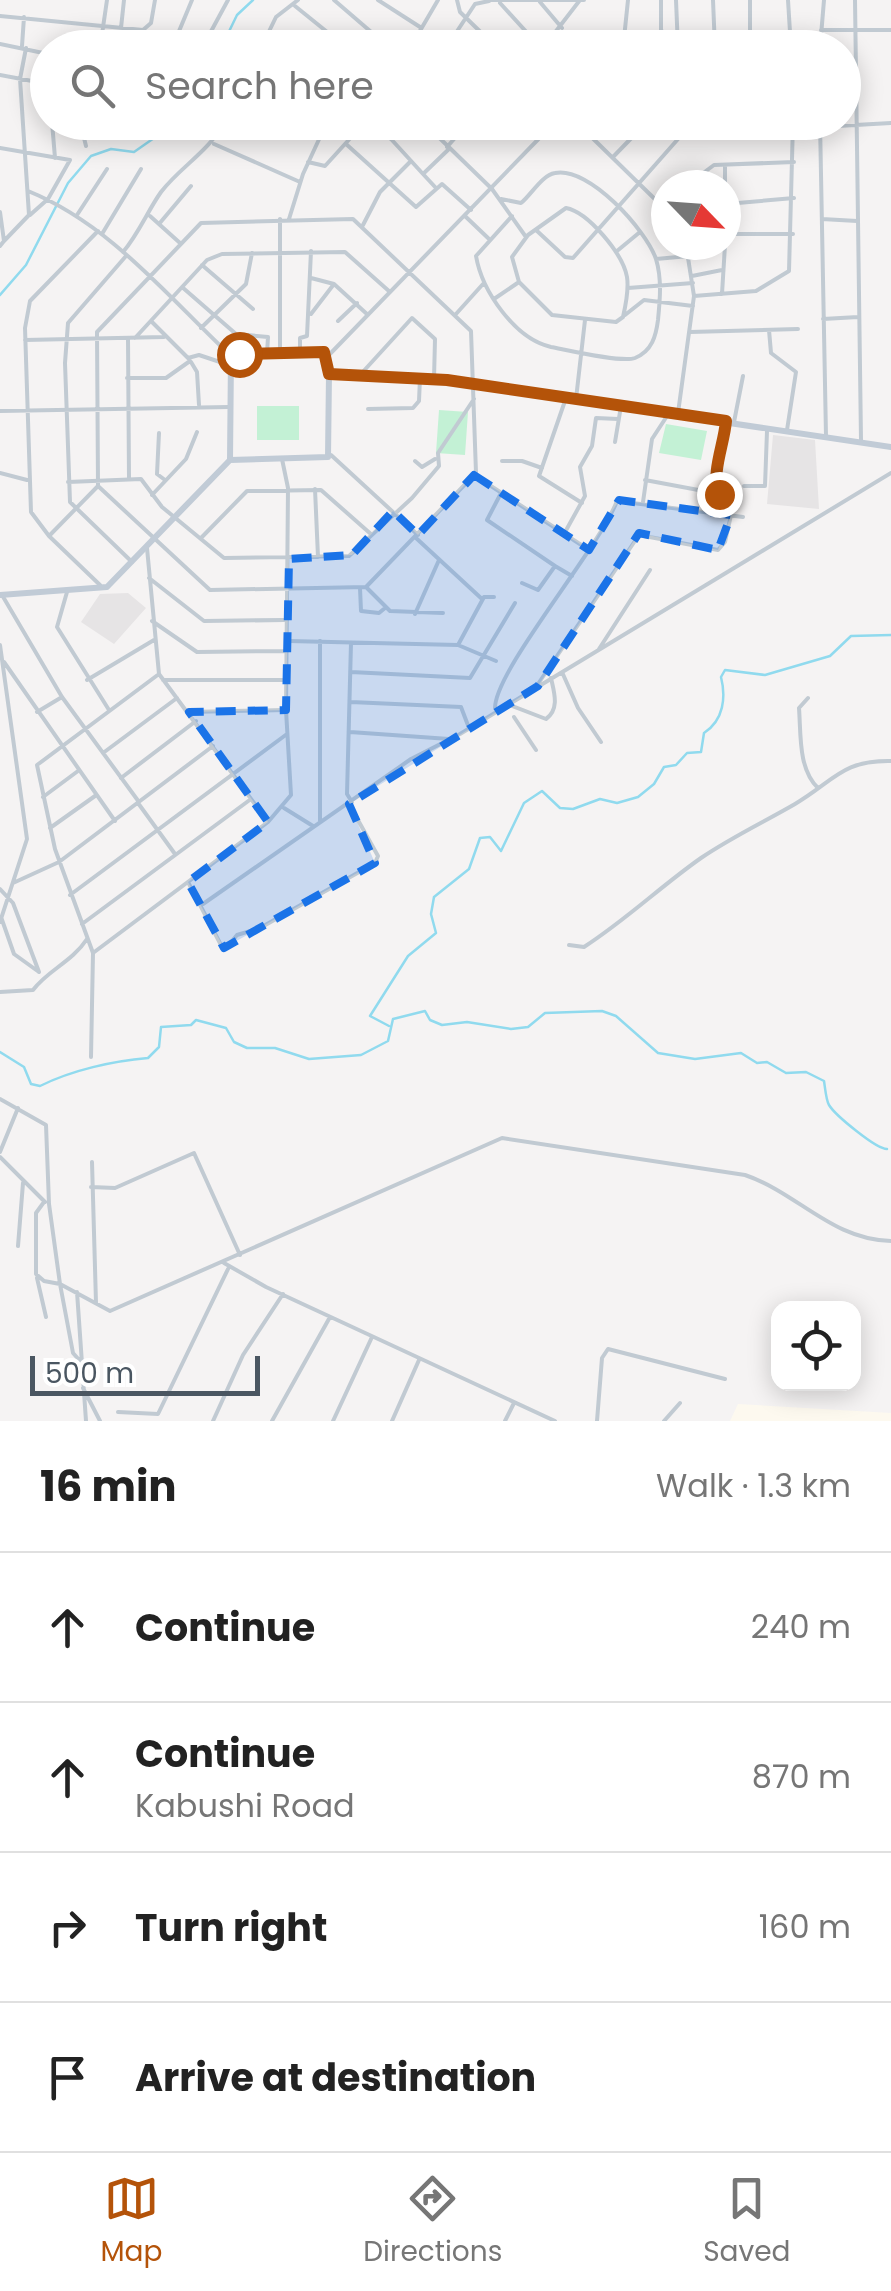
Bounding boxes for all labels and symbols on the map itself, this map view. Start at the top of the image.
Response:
north arrow [651,170,741,260]
route start [217,332,263,378]
route end [697,472,743,518]
scale bar [30,1351,260,1396]

